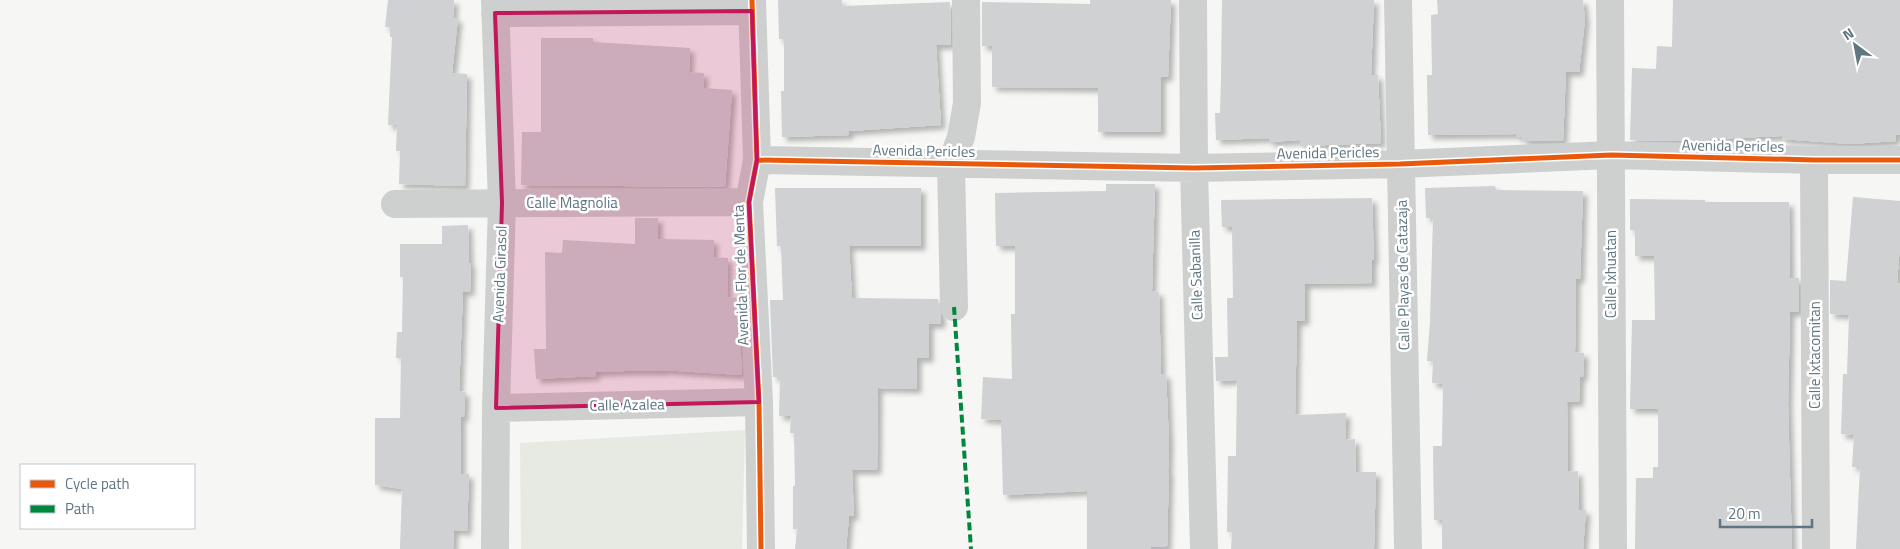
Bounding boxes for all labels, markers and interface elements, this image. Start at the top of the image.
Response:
north arrow [1830,20,1880,70]
text: N [1838,22,1858,45]
street label: Avenida Pericles [1681,133,1785,158]
street label: Avenida Pericles [872,138,976,163]
street label: Avenida Pericles [1276,140,1380,165]
street label: Calle Magnolia [526,191,618,214]
street label: Calle Playas de Catazaja [1390,199,1415,350]
street label: Avenida Flor de Menta [727,204,754,346]
street label: Avenida Girasol [486,225,513,323]
street label: Calle Sabanilla [1182,229,1209,321]
street label: Calle Ixhuatan [1599,230,1622,318]
street label: Calle Ixtacomitan [1803,301,1826,409]
street label: Calle Azalea [589,392,665,417]
legend [20,464,195,529]
text: Cycle path [65,472,130,495]
scale bar [1720,496,1812,528]
text: Path [65,497,95,520]
text: 20 m [1728,502,1761,525]

